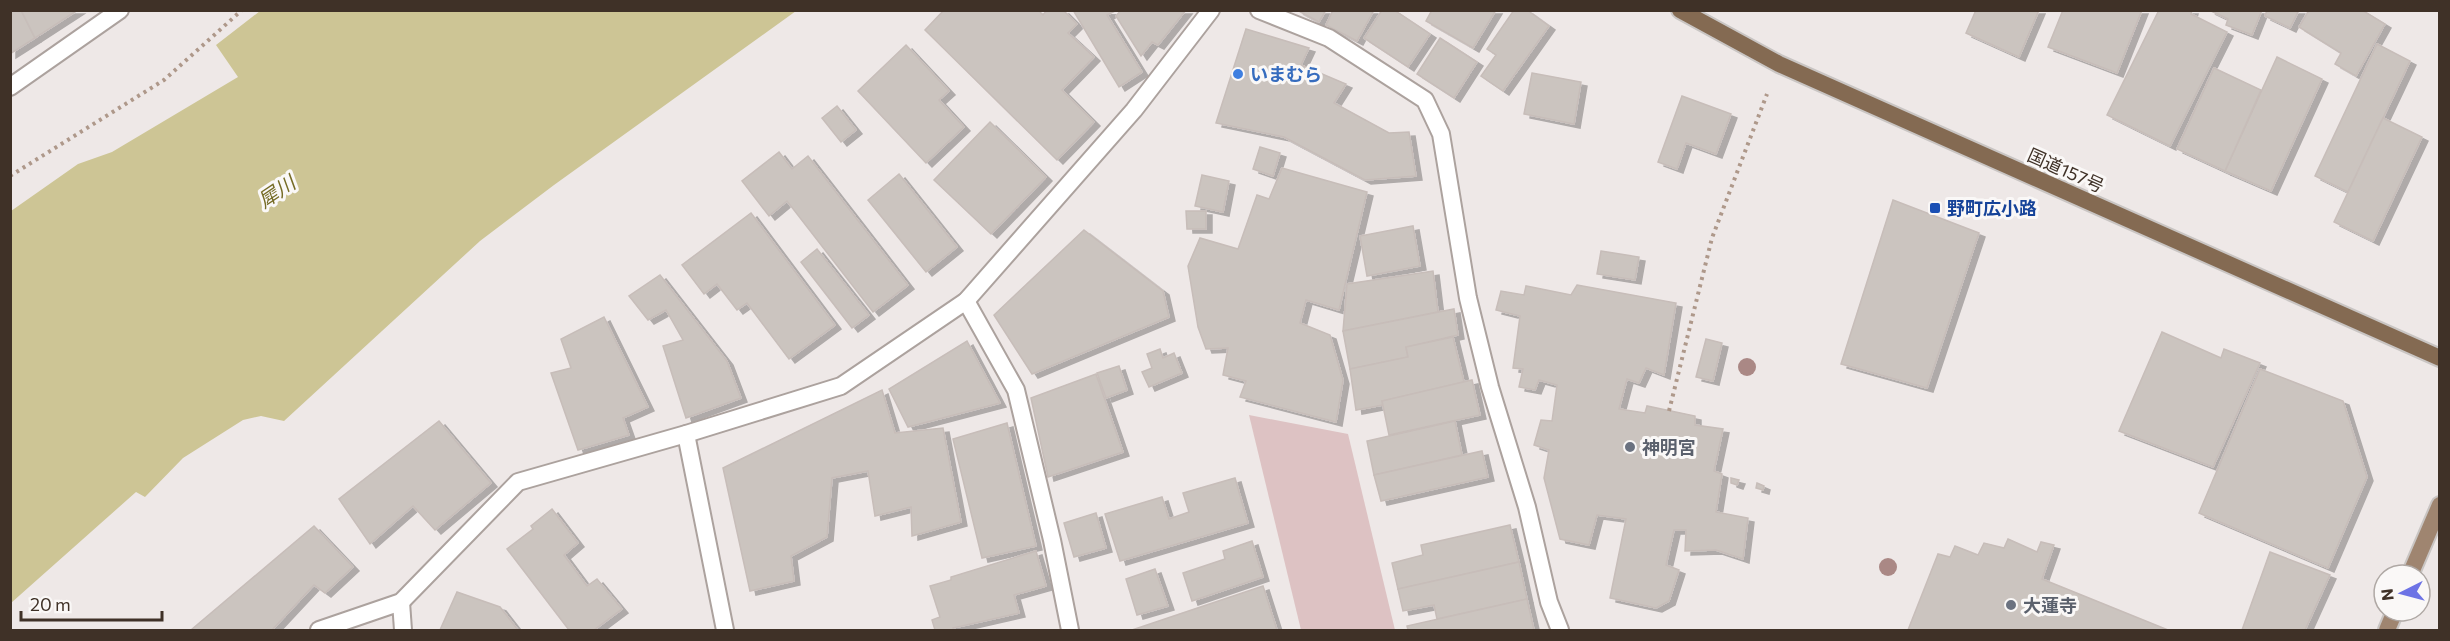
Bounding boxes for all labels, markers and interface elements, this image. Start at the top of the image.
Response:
place label: いまむら [1250,63,1322,85]
marker: いまむら [1231,67,1245,81]
street label: 国道157号 [2024,143,2108,197]
water label: 犀川 [253,169,301,212]
place label: 野町広小路 [1947,197,2037,219]
marker: 野町広小路 [1928,201,1942,215]
place label: 神明宮 [1642,436,1696,458]
marker: 神明宮 [1623,440,1637,454]
north arrow [2372,563,2432,623]
scale bar [21,584,162,622]
text: N [2377,588,2397,602]
text: 20 m [30,593,71,615]
place label: 大蓮寺 [2023,594,2077,616]
marker: 大蓮寺 [2004,598,2018,612]

